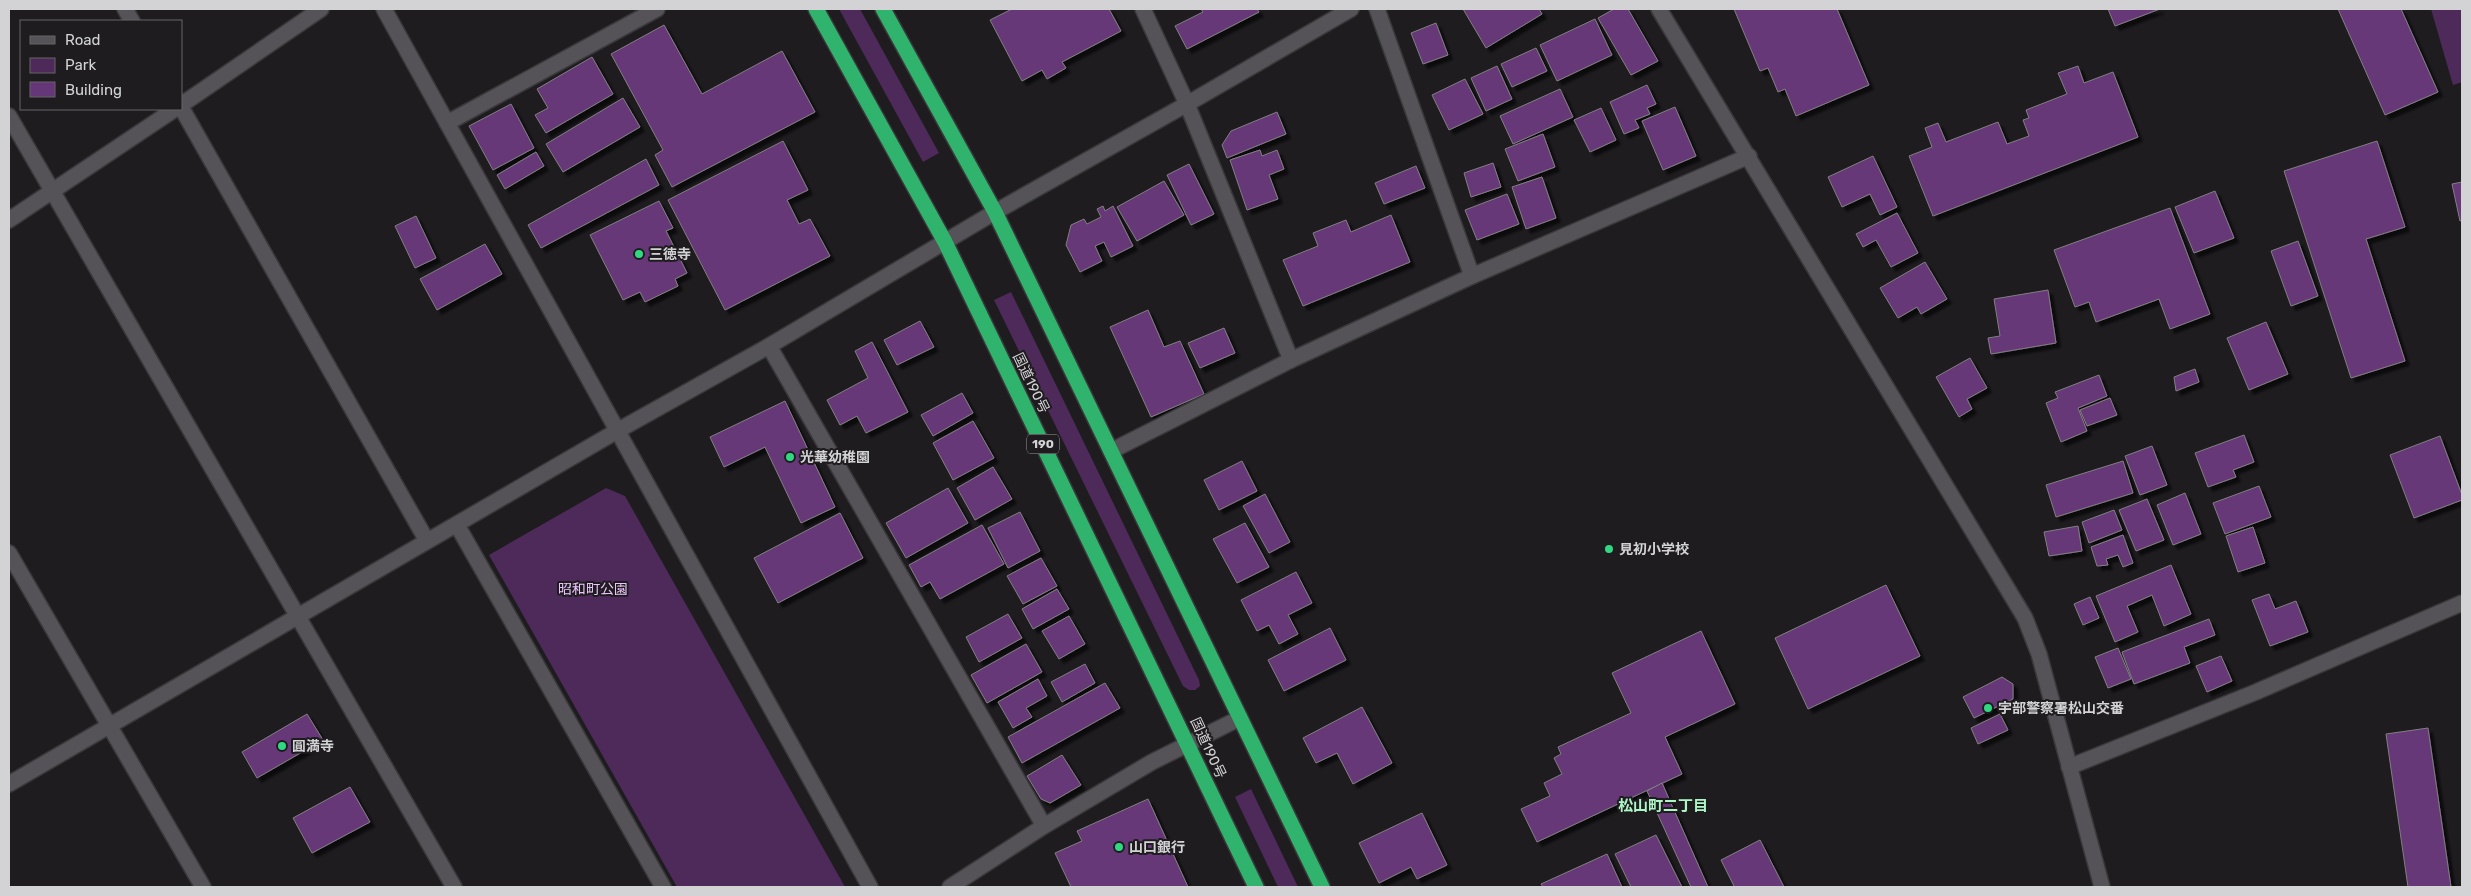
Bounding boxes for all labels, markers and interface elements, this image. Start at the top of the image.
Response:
legend [20,20,182,110]
text: Road [65,31,101,49]
text: Park [65,56,96,74]
text: Building [65,81,122,99]
place label: 三徳寺 [649,246,691,263]
marker: 三徳寺 [633,248,645,260]
street label: 国道190号 [1009,350,1053,416]
road number: 190 [1027,434,1059,454]
place label: 光華幼稚園 [800,449,870,466]
marker: 光華幼稚園 [784,451,796,463]
place label: 見初小学校 [1619,541,1689,558]
marker: 見初小学校 [1603,543,1615,555]
park label: 昭和町公園 [558,581,628,598]
place label: 宇部警察署松山交番 [1998,700,2124,717]
marker: 宇部警察署松山交番 [1982,702,1994,714]
street label: 国道190号 [1187,715,1229,781]
place label: 圓満寺 [292,738,334,755]
marker: 圓満寺 [276,740,288,752]
district label: 松山町二丁目 [1618,797,1708,815]
place label: 山口銀行 [1129,839,1185,856]
marker: 山口銀行 [1113,841,1125,853]

